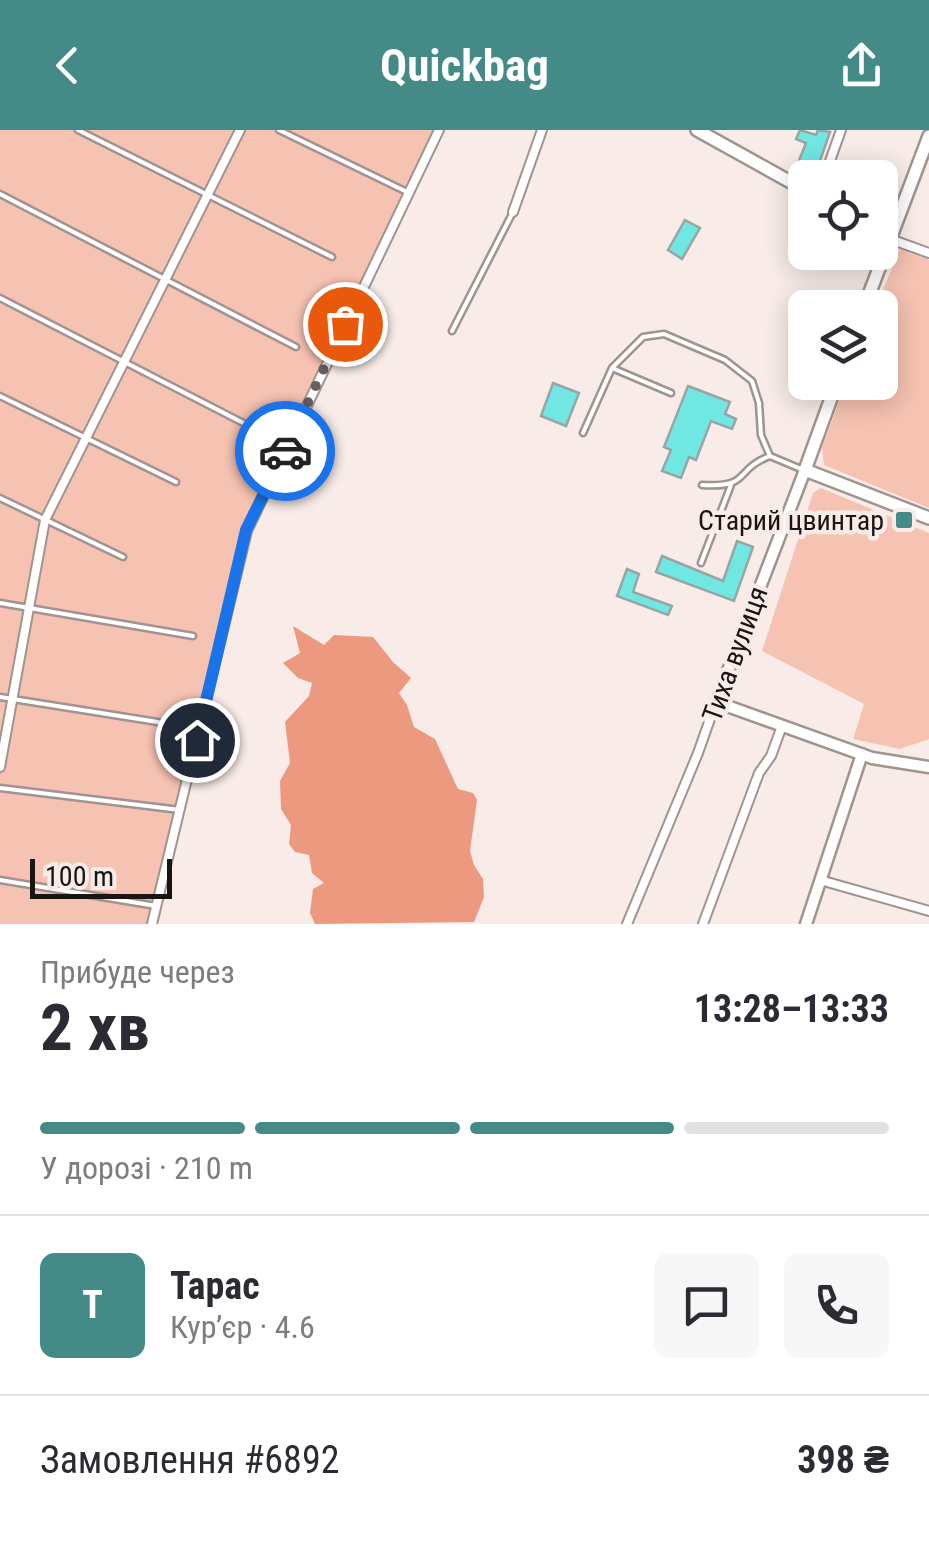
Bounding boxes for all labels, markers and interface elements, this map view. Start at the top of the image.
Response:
icon: back [40,38,95,93]
icon: share [834,38,889,93]
text: Quickbag [380,39,549,92]
map controls [788,160,898,400]
button: locate [788,160,898,270]
pin [303,282,388,367]
button: layers [788,290,898,400]
icon: bag [318,297,373,352]
courier [235,401,335,501]
icon: car [258,424,313,479]
place label: Старий цвинтар [698,504,884,537]
marker: Старий цвинтар [893,509,915,531]
street label: Тиха вулиця [695,582,775,726]
pin [155,698,240,783]
icon: home [170,713,225,768]
scale bar [30,854,172,898]
text: 100 m [45,860,114,893]
text: Прибуде через [40,953,235,991]
text: 13:28–13:33 [694,987,889,1031]
text: 2 хв [40,990,150,1066]
text: У дорозі · 210 m [40,1149,253,1187]
button: chat [654,1253,759,1358]
button: phone [784,1253,889,1358]
text: Тарас [170,1264,260,1308]
text: Т [82,1283,103,1327]
text: Кур’єр · 4.6 [170,1308,315,1346]
text: Замовлення #6892 [40,1438,339,1482]
text: 398 ₴ [797,1438,889,1482]

